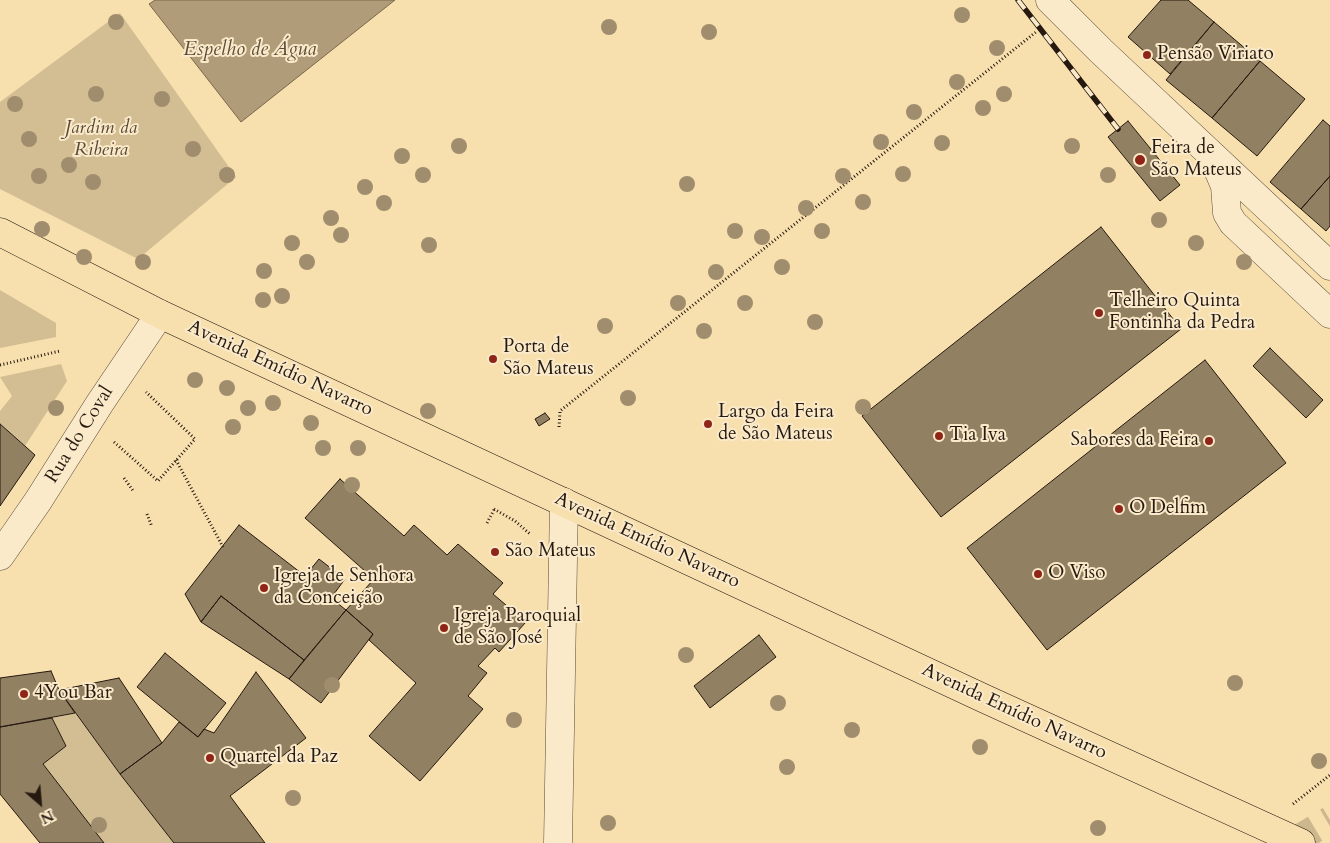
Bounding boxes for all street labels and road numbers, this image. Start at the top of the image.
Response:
street label: Avenida Emídio Navarro [184,316,376,422]
street label: Rua do Coval [41,382,119,488]
street label: Avenida Emídio Navarro [551,488,743,594]
street label: Avenida Emídio Navarro [918,659,1110,765]

